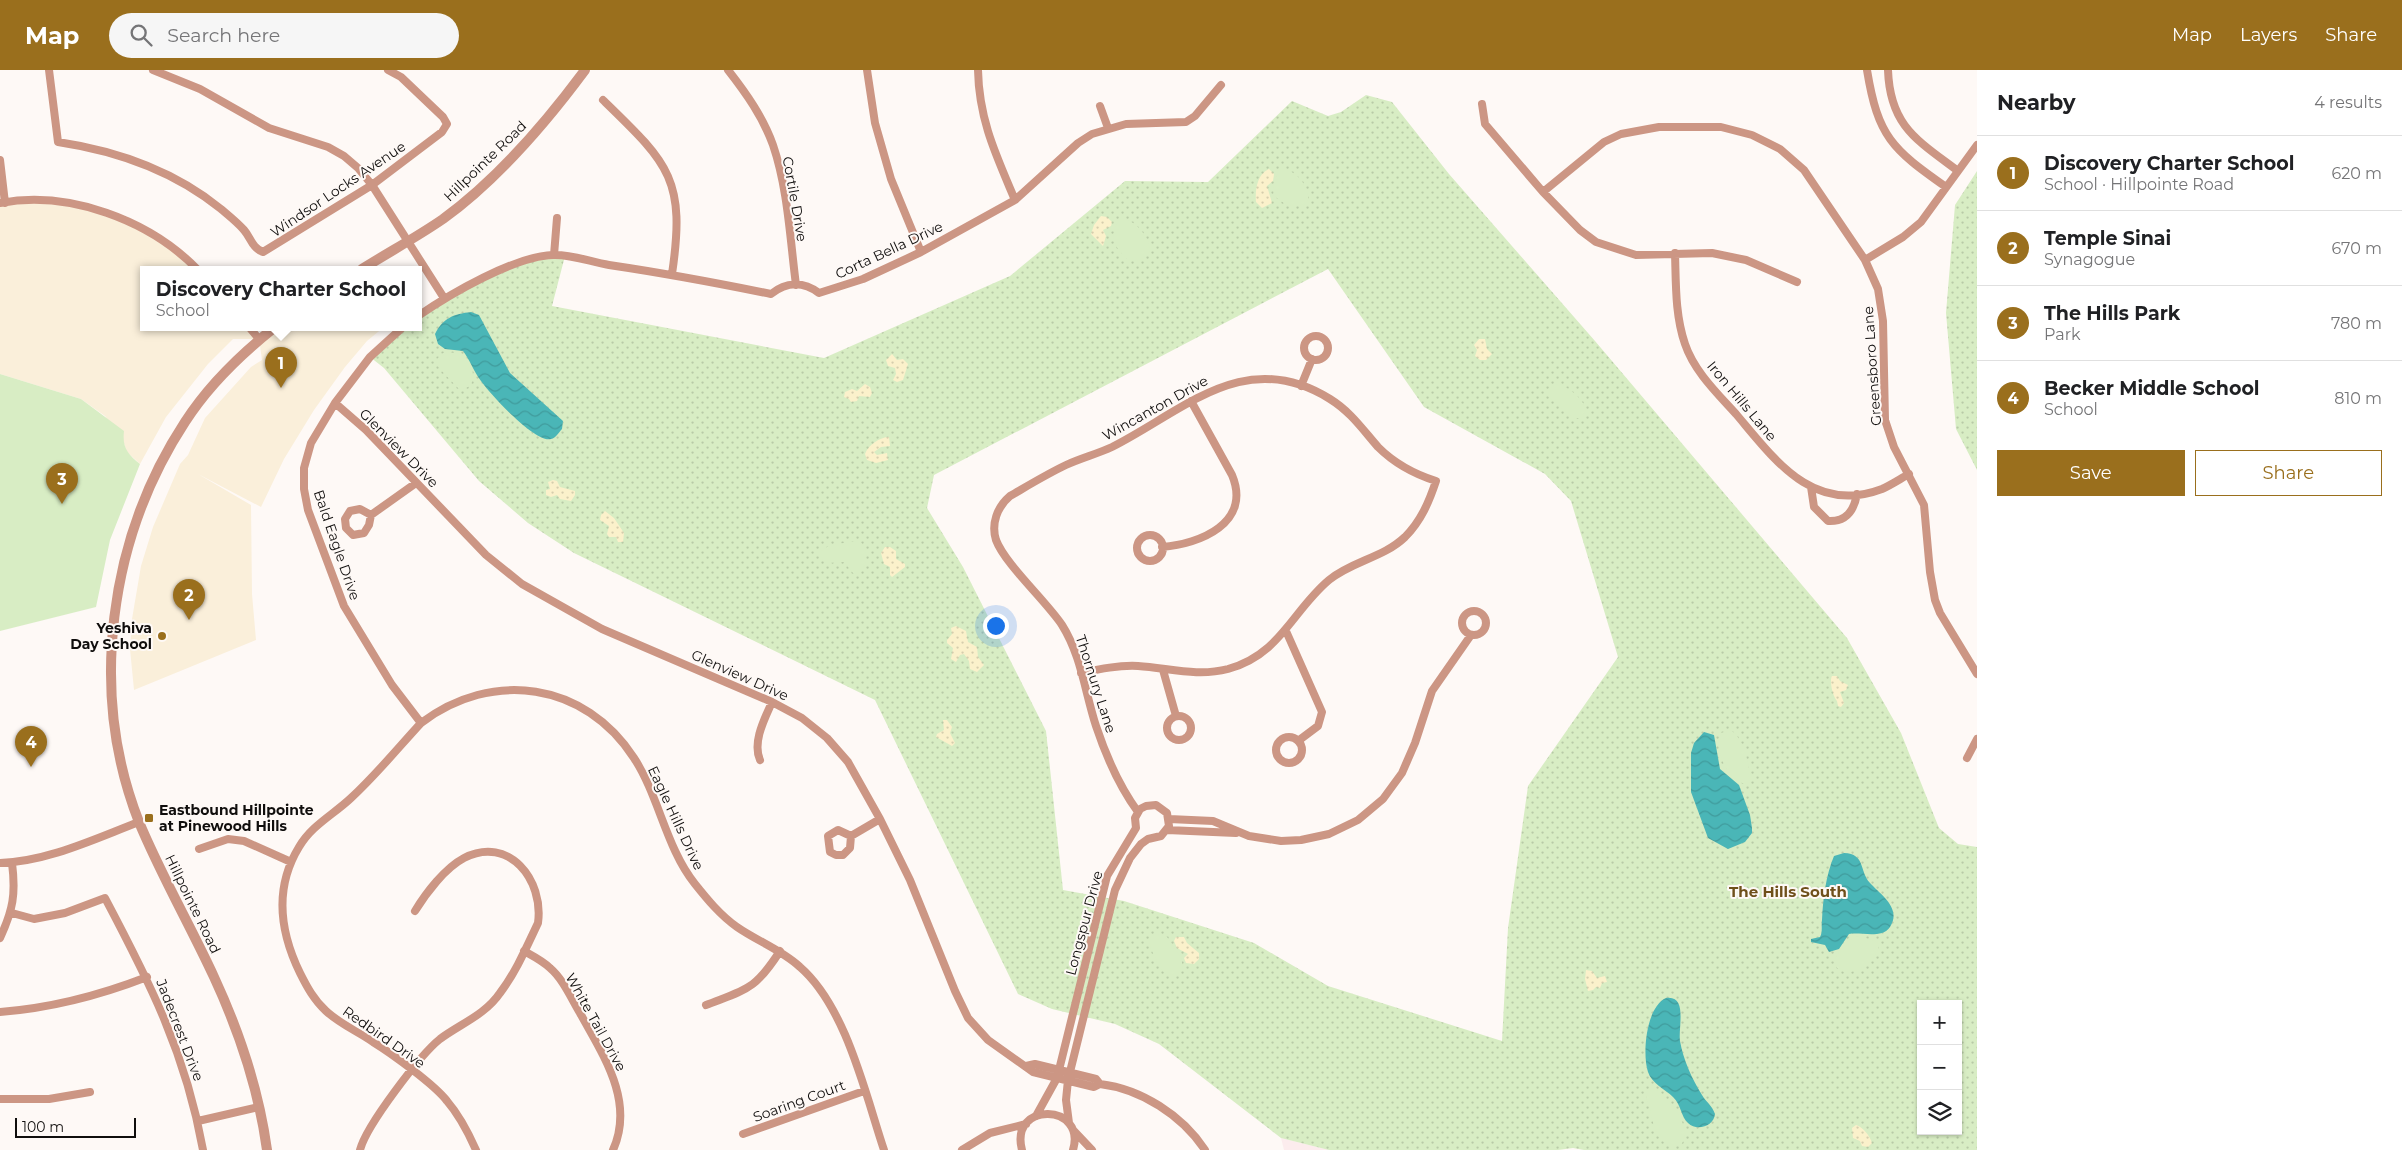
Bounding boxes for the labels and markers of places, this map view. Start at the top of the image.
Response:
pin: 1 [265,347,297,388]
pin: 3 [46,463,78,504]
pin: 2 [173,579,205,620]
place label: Yeshiva Day School [70,619,152,653]
marker: Yeshiva Day School [156,630,168,642]
pin: 4 [15,726,47,767]
place label: Eastbound Hillpointe at Pinewood Hills [159,801,314,835]
marker: Eastbound Hillpointe at Pinewood Hills [143,812,155,824]

